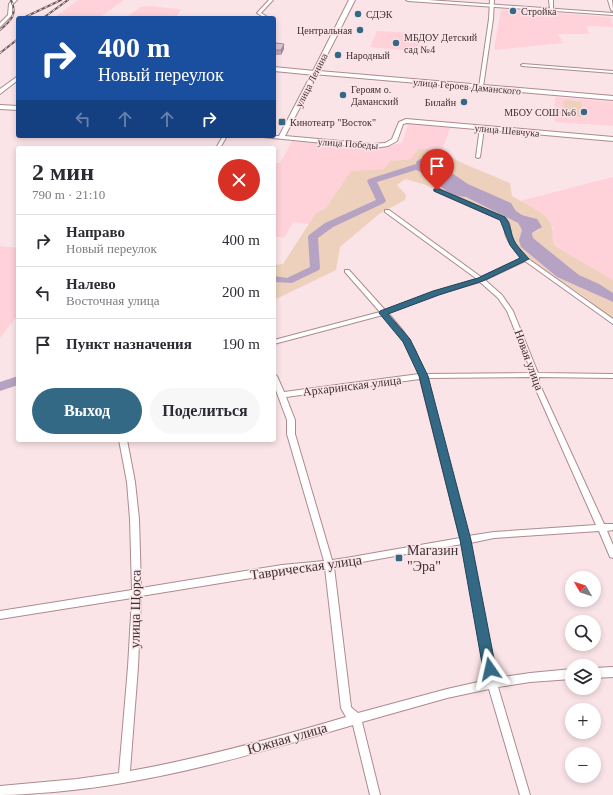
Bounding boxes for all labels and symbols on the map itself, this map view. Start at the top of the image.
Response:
marker: Стройка [508,6,518,16]
place label: Стройка [521,6,557,17]
marker: СДЭК [353,9,363,19]
place label: СДЭК [366,9,393,20]
place label: Центральная [297,25,352,36]
marker: Центральная [355,25,365,35]
place label: МБДОУ Детский сад №4 [404,32,478,55]
marker: МБДОУ Детский сад №4 [391,38,401,48]
marker: Народный [333,50,343,60]
place label: Народный [346,50,391,61]
street label: улица Ленина [293,51,330,109]
street label: улица Героев Даманского [412,76,521,97]
place label: Героям о. Даманский [351,84,399,107]
marker: Героям о. Даманский [338,90,348,100]
place label: Билайн [425,97,457,108]
marker: Билайн [459,97,469,107]
place label: МБОУ СОШ №6 [504,107,576,118]
marker: МБОУ СОШ №6 [579,107,589,117]
marker: Кинотеатр "Восток" [277,117,287,127]
place label: Кинотеатр "Восток" [290,117,376,128]
street label: улица Шевчука [474,122,540,139]
street label: улица Победы [317,136,379,151]
pin [420,149,454,190]
street label: Новая улица [512,328,547,393]
street label: Архаринская улица [302,373,403,399]
place label: Магазин "Эра" [407,543,459,574]
street label: Таврическая улица [249,552,364,583]
marker: Магазин "Эра" [394,553,404,563]
street label: улица Щорса [127,569,144,649]
north arrow [565,571,601,607]
position arrow [469,648,511,690]
street label: Южная улица [245,720,330,757]

